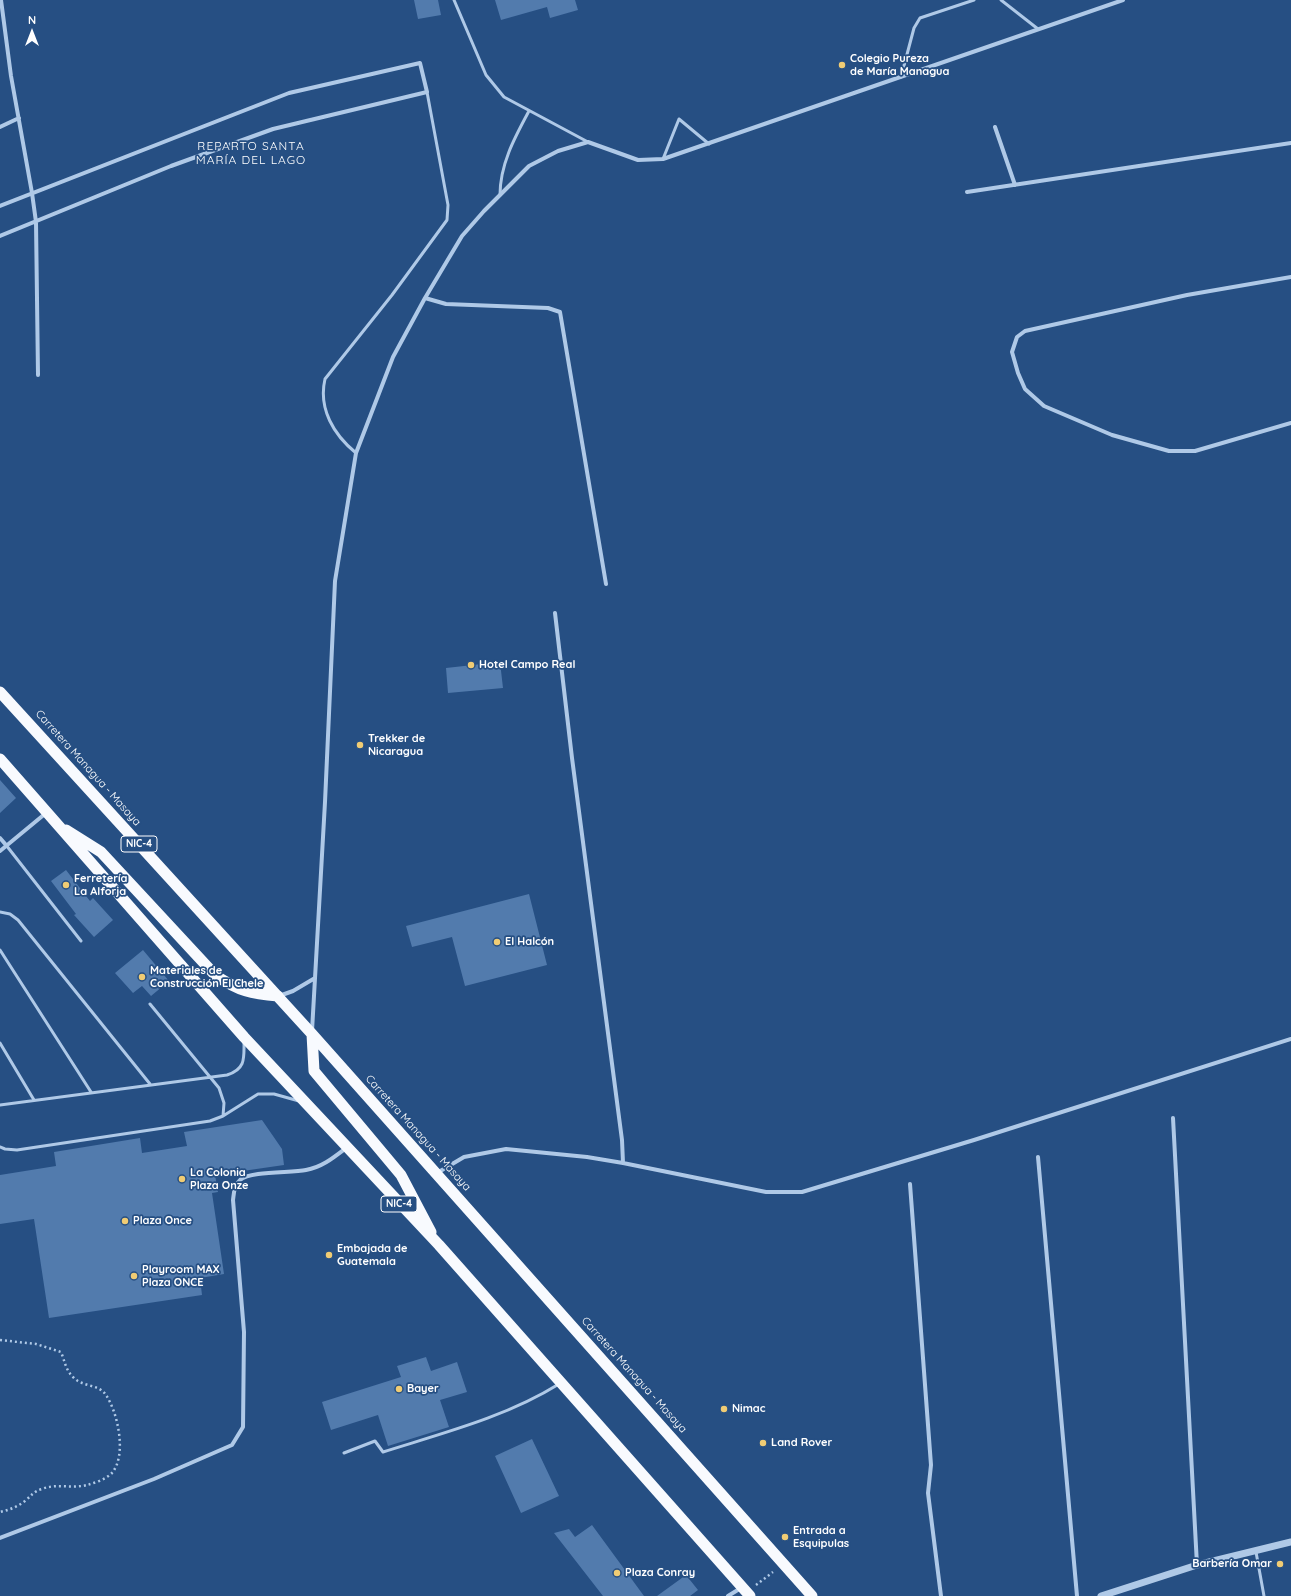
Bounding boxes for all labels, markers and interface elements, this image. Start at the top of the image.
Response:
north arrow [12,12,52,52]
text: N [28,13,36,27]
place label: Colegio Pureza de María Managua [850,52,949,78]
marker: Colegio Pureza de María Managua [837,60,847,70]
district label: REPARTO SANTA MARÍA DEL LAGO [196,139,306,167]
place label: Hotel Campo Real [479,658,575,672]
marker: Hotel Campo Real [466,660,476,670]
street label: Carretera Managua - Masaya [32,707,144,829]
place label: Trekker de Nicaragua [368,732,425,758]
marker: Trekker de Nicaragua [355,740,365,750]
road number: NIC-4 [121,836,157,852]
place label: Ferretería La Alforja [74,872,128,898]
marker: Ferretería La Alforja [61,880,71,890]
place label: El Halcón [505,935,554,949]
marker: El Halcón [492,937,502,947]
place label: Materiales de Construcción El Chele [150,964,263,990]
marker: Materiales de Construcción El Chele [137,972,147,982]
street label: Carretera Managua - Masaya [362,1072,474,1194]
place label: La Colonia Plaza Onze [190,1166,248,1192]
marker: La Colonia Plaza Onze [177,1174,187,1184]
road number: NIC-4 [381,1196,417,1212]
place label: Plaza Once [133,1214,192,1228]
marker: Plaza Once [120,1216,130,1226]
place label: Embajada de Guatemala [337,1242,407,1268]
marker: Embajada de Guatemala [324,1250,334,1260]
place label: Playroom MAX Plaza ONCE [142,1263,220,1289]
marker: Playroom MAX Plaza ONCE [129,1271,139,1281]
street label: Carretera Managua - Masaya [578,1314,690,1436]
place label: Bayer [407,1382,439,1396]
marker: Bayer [394,1384,404,1394]
place label: Nimac [732,1402,765,1416]
marker: Nimac [719,1404,729,1414]
place label: Land Rover [771,1436,832,1450]
marker: Land Rover [758,1438,768,1448]
place label: Entrada a Esquipulas [793,1524,849,1550]
marker: Entrada a Esquipulas [780,1532,790,1542]
place label: Barbería Omar [1192,1557,1272,1571]
marker: Barbería Omar [1275,1559,1285,1569]
place label: Plaza Conray [625,1566,695,1580]
marker: Plaza Conray [612,1568,622,1578]

